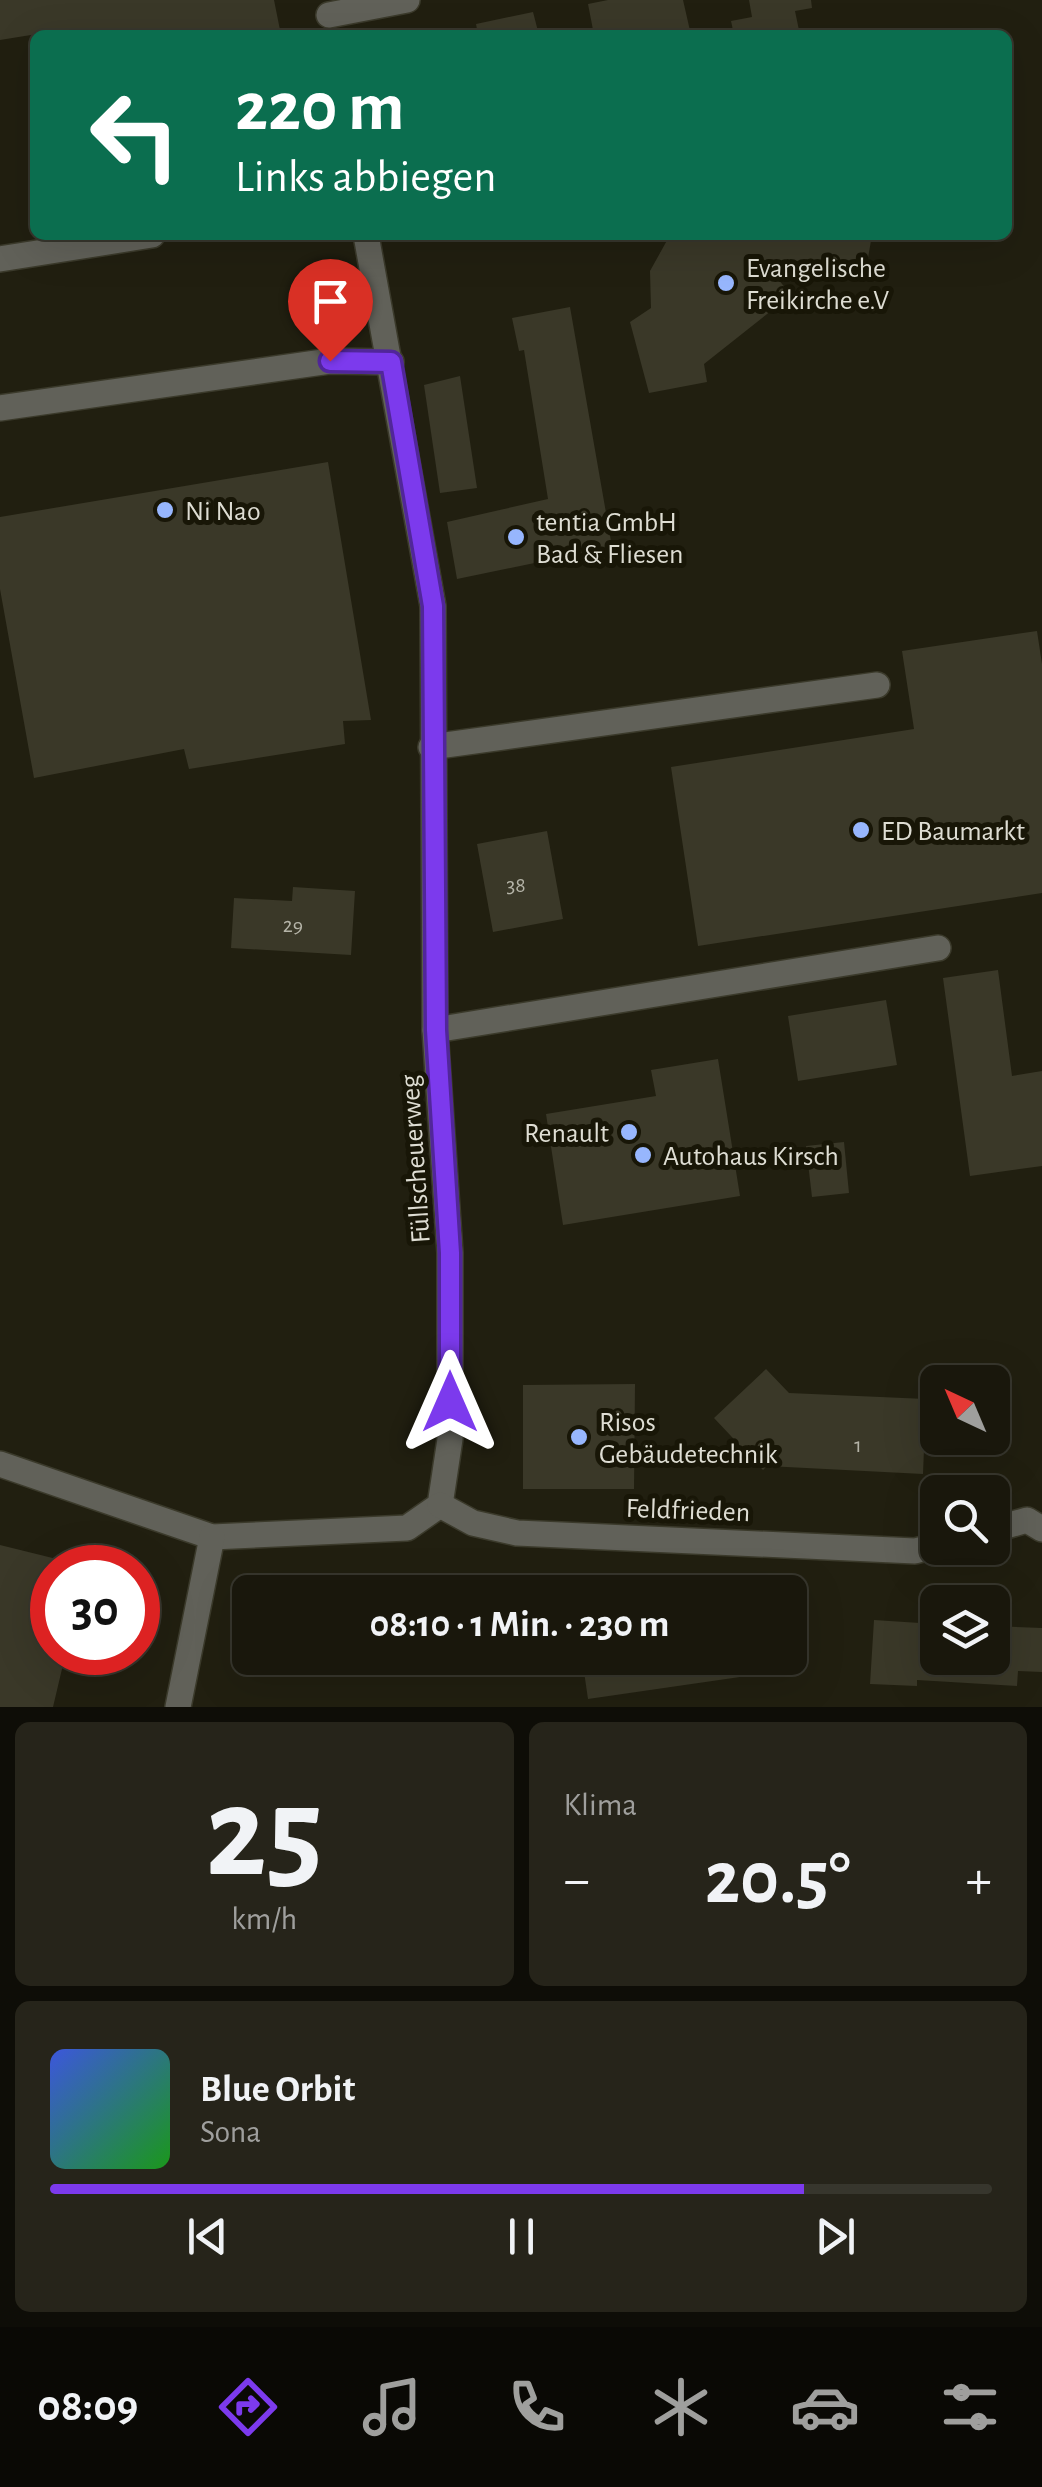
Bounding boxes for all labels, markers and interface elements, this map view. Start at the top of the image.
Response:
icon: left [70,70,200,200]
text: 220 m [235,73,404,143]
text: Links abbiegen [235,155,497,200]
place label: Evangelische Freikirche e.V [746,255,889,315]
pin [288,259,373,362]
marker: Evangelische Freikirche e.V [715,272,737,294]
icon: arrive [303,274,358,329]
place label: Ni Nao [185,498,261,526]
marker: Ni Nao [154,499,176,521]
place label: tentia GmbH Bad & Fliesen [536,509,684,569]
marker: tentia GmbH Bad & Fliesen [505,526,527,548]
place label: ED Baumarkt [881,818,1025,846]
marker: ED Baumarkt [850,819,872,841]
house number: 38 [506,874,526,896]
house number: 29 [283,914,303,936]
street label: Füllscheuerweg [396,1073,436,1244]
place label: Renault [524,1120,609,1148]
marker: Renault [618,1121,640,1143]
place label: Autohaus Kirsch [663,1143,839,1171]
marker: Autohaus Kirsch [632,1144,654,1166]
position arrow [398,1350,502,1454]
north arrow [920,1365,1010,1455]
map controls [920,1365,1010,1675]
place label: Risos Gebäudetechnik [599,1409,778,1469]
marker: Risos Gebäudetechnik [568,1426,590,1448]
house number: 1 [854,1434,862,1456]
button: search [920,1475,1010,1565]
street label: Feldfrieden [625,1495,751,1527]
speed limit sign: 30 [30,1545,160,1675]
button: layers [920,1585,1010,1675]
text: 08:10 · 1 Min. · 230 m [370,1606,669,1644]
text: 25 [206,1770,323,1900]
text: Klima [564,1789,637,1821]
text: 20.5° [705,1842,851,1917]
text: − [564,1853,590,1908]
text: + [966,1853,992,1908]
text: km/h [231,1903,297,1935]
text: Blue Orbit [200,2071,355,2109]
text: Sona [200,2116,261,2148]
icon: previous [180,2209,235,2264]
icon: pause [494,2209,549,2264]
icon: next [808,2209,863,2264]
icon: directions [213,2372,283,2442]
icon: music [357,2372,427,2442]
icon: phone [502,2372,572,2442]
icon: climate [646,2372,716,2442]
icon: car [790,2372,860,2442]
icon: filters [935,2372,1005,2442]
text: 08:09 [37,2384,138,2429]

